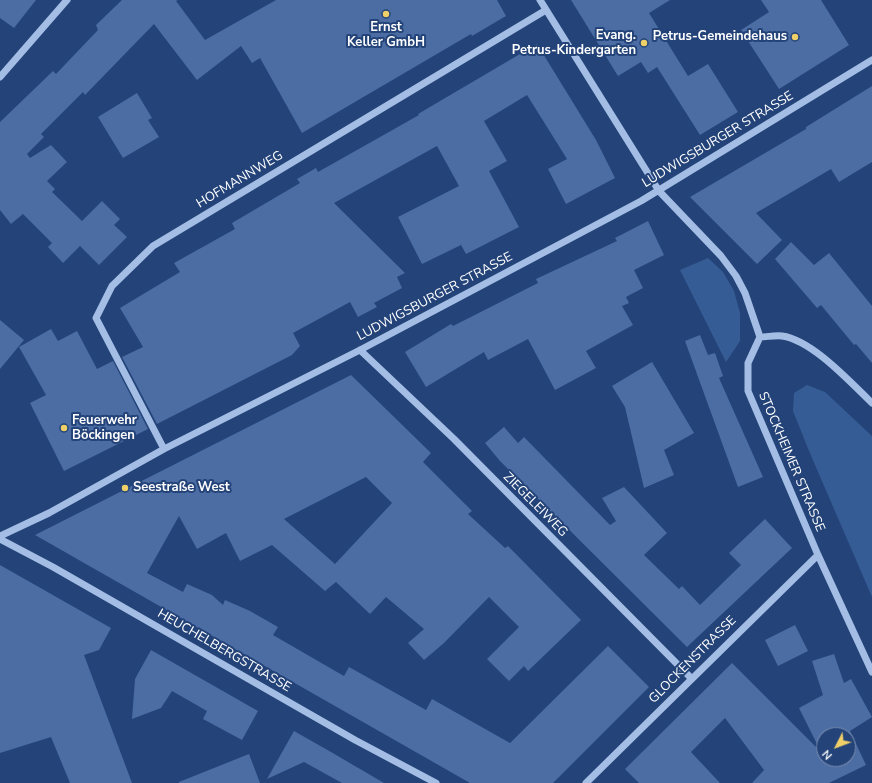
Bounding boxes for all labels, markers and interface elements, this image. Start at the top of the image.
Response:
marker: Ernst Keller GmbH [381,9,391,19]
place label: Ernst Keller GmbH [347,20,425,51]
place label: Evang. Petrus-Kindergarten [512,28,636,59]
place label: Petrus-Gemeindehaus [653,29,787,45]
marker: Petrus-Gemeindehaus [790,32,800,42]
marker: Evang. Petrus-Kindergarten [639,38,649,48]
street label: LUDWIGSBURGER STRASSE [640,89,796,191]
street label: HOFMANNWEG [194,148,286,212]
street label: LUDWIGSBURGER STRASSE [355,249,515,345]
street label: STOCKHEIMER STRASSE [754,390,828,534]
place label: Feuerwehr Böckingen [72,413,137,444]
marker: Feuerwehr Böckingen [59,423,69,433]
street label: ZIEGELEIWEG [500,470,570,540]
place label: Seestraße West [133,480,230,496]
marker: Seestraße West [120,483,130,493]
street label: HEUCHELBERGSTRASSE [154,606,294,696]
street label: GLOCKENSTRASSE [646,613,740,707]
north arrow [816,727,856,767]
text: N [819,747,836,763]

